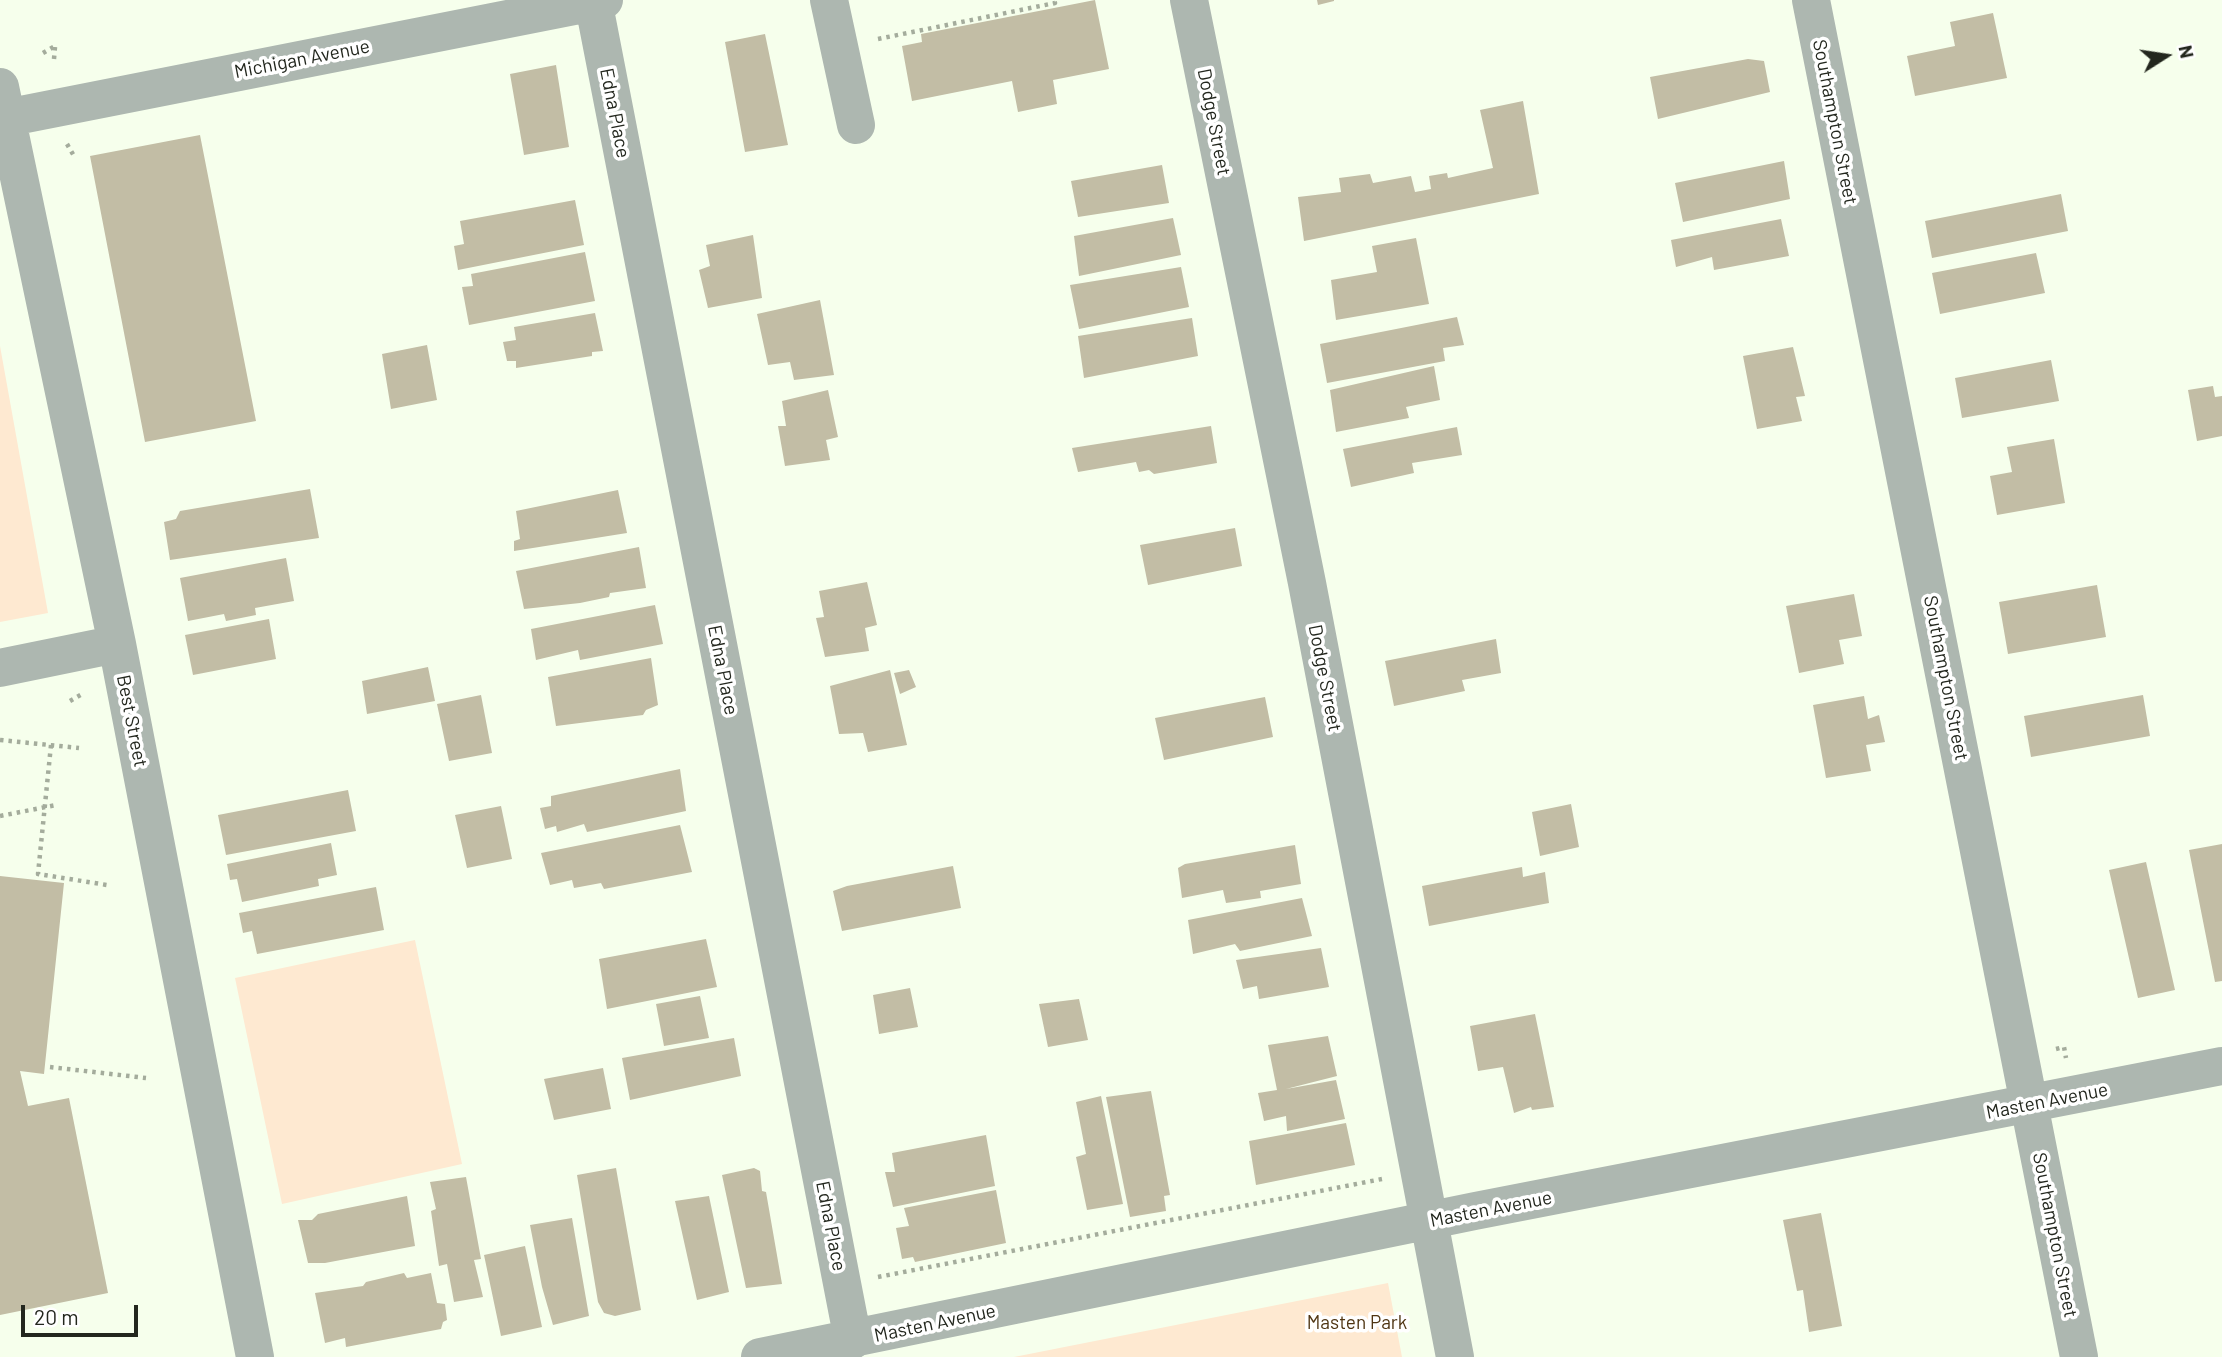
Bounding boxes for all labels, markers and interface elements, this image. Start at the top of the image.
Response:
north arrow [2131,21,2201,91]
street label: Michigan Avenue [232,35,372,83]
street label: Southampton Street [1808,38,1862,206]
text: N [2174,43,2200,60]
street label: Edna Place [595,66,635,160]
street label: Dodge Street [1192,67,1236,177]
street label: Southampton Street [1919,594,1973,762]
street label: Edna Place [703,623,743,717]
street label: Dodge Street [1303,623,1347,733]
street label: Best Street [112,673,152,769]
street label: Masten Avenue [1984,1078,2110,1124]
street label: Southampton Street [2028,1151,2082,1319]
street label: Edna Place [811,1179,851,1273]
street label: Masten Avenue [1428,1186,1554,1232]
scale bar [24,1290,142,1334]
street label: Masten Avenue [872,1299,998,1347]
text: 20 m [34,1304,79,1329]
park label: Masten Park [1307,1312,1407,1334]

